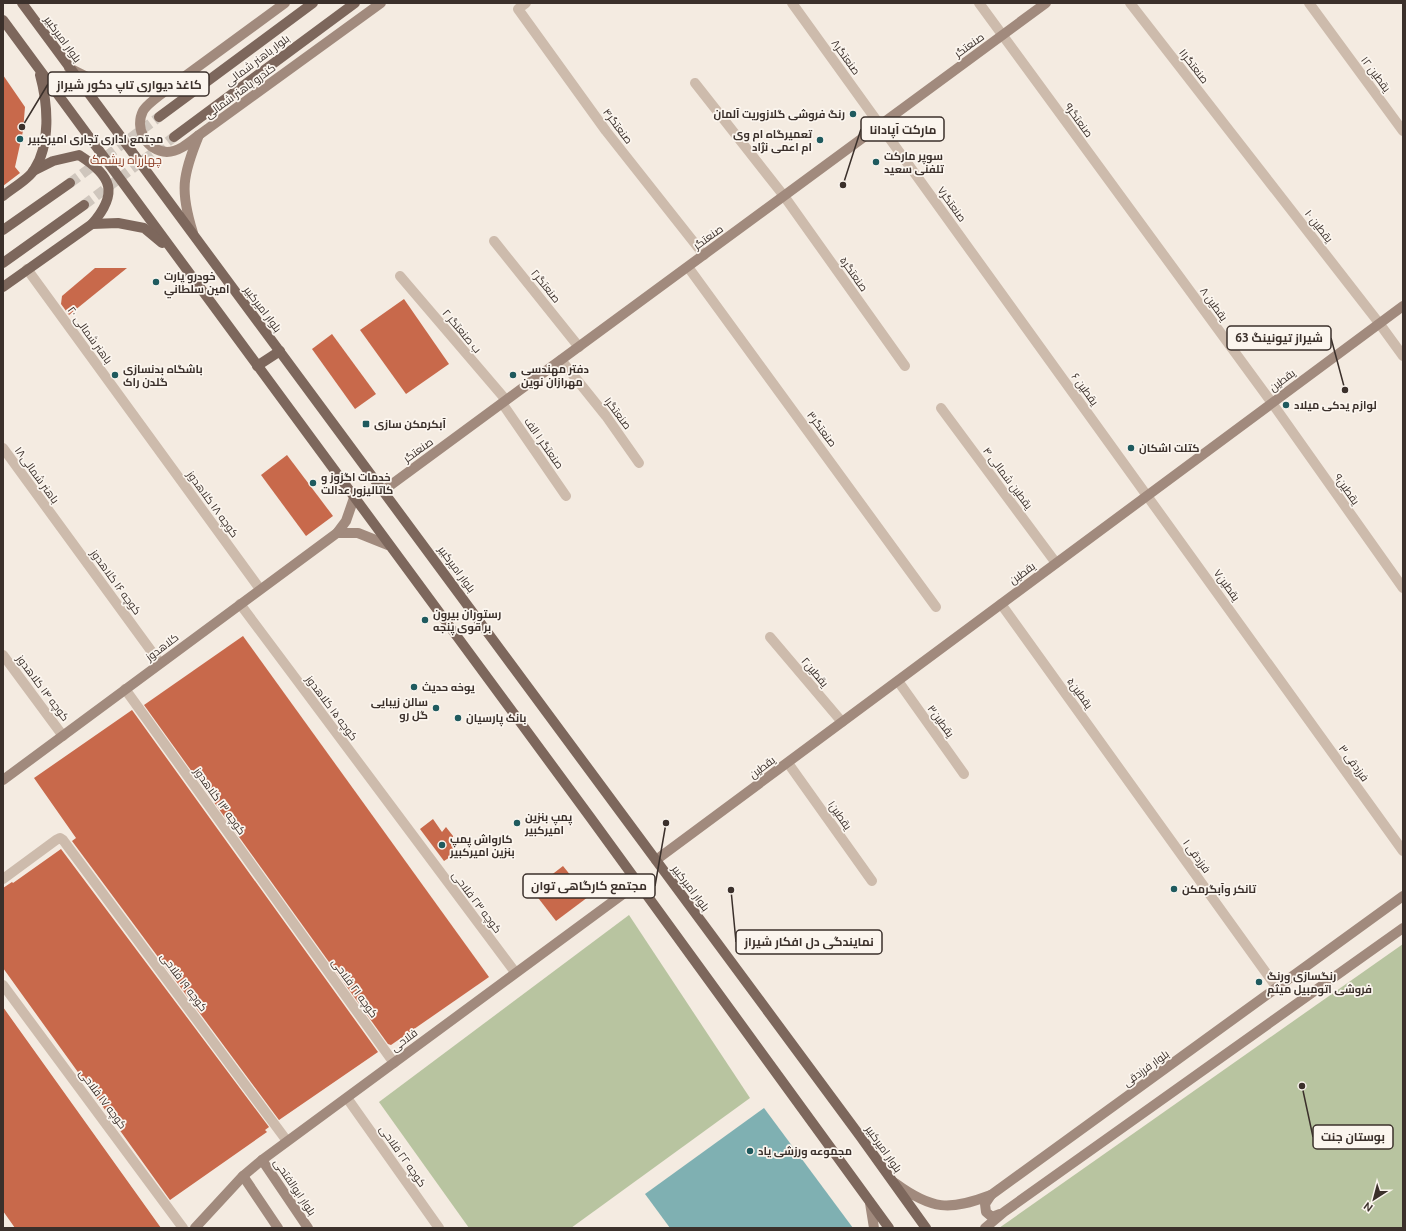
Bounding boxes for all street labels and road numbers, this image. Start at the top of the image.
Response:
street label: بلوار امیرکبیر [41,13,84,65]
street label: صنعتگر [951,30,987,61]
street label: بلوار باهنر شمالی [222,32,292,89]
street label: صنعتگر۸ [828,37,863,77]
street label: صنعتگر۱۱ [1176,46,1211,86]
street label: یقطین ۱۲ [1358,54,1393,95]
street label: کندرو باهنر شمالی [203,61,278,121]
street label: صنعتگر۹ [1062,101,1095,140]
street label: صنعتگر۴ [600,106,635,147]
street label: صنعتگر۷ [934,184,969,224]
street label: یقطین ۱۰ [1302,207,1335,245]
street label: صنعتگر [690,222,726,253]
street label: صنعتگر۵ [837,254,870,294]
street label: صنعتگر۲ [528,267,563,306]
street label: بلوار امیرکبیر [240,283,284,335]
street label: یقطین ۸ [1197,285,1230,324]
street label: ۲۰ باهنر شمالی [64,304,115,367]
street label: ۲ ب صنعتگر [440,307,484,356]
street label: یقطین [1267,366,1298,394]
street label: یقطین ۶ [1068,371,1101,408]
street label: صنعتگر۱ [601,395,634,432]
street label: صنعتگر۳ [804,409,839,450]
street label: صنعتگر ۱ الف [521,415,566,471]
street label: صنعتگر [400,435,436,466]
street label: باهنر شمالی۱۸ [12,444,62,506]
street label: یقطین شمالی ۴ [980,445,1035,512]
street label: کوچه ۱۸ کلاهدوز [184,468,241,540]
street label: یقطین۹ [1331,471,1362,507]
street label: بلوار امیرکبیر [435,543,478,595]
street label: کوچه ۱۶ کلاهدوز [87,546,144,617]
street label: یقطین [1007,560,1038,587]
street label: یقطین۷ [1211,567,1242,604]
street label: کلاهدوز [142,631,181,665]
street label: کوچه ۱۴ کلاهدوز [13,652,72,724]
street label: یقطین۲ [798,655,831,690]
street label: کوچه ۱۵ کلاهدوز [302,672,360,743]
street label: یقطین۵ [1064,675,1095,711]
street label: یقطین۳ [925,703,957,740]
street label: فرزدقی ۳ [1336,742,1371,784]
street label: یقطین [747,753,778,781]
street label: کوچه ۱۳ کلاهدوز [190,765,248,837]
street label: یقطین۱ [825,798,854,832]
street label: فرزدقی ۱ [1180,837,1213,876]
street label: بلوار امیرکبیر [668,862,712,914]
street label: کوچه ۲۳ فلاحی [449,869,504,936]
street label: کوچه ۱۹ فلاحی [157,951,210,1014]
street label: کوچه ۲۱ فلاحی [329,956,380,1020]
street label: فلاحی [388,1026,420,1055]
street label: بلوار فرزدقی [1121,1047,1172,1089]
street label: کوچه ۱۷ فلاحی [76,1067,129,1132]
street label: کوچه ۲۲ فلاحی [377,1123,429,1190]
street label: بلوار امیرکبیر [862,1123,905,1175]
street label: بلوار ابوالفتحی [271,1156,318,1218]

